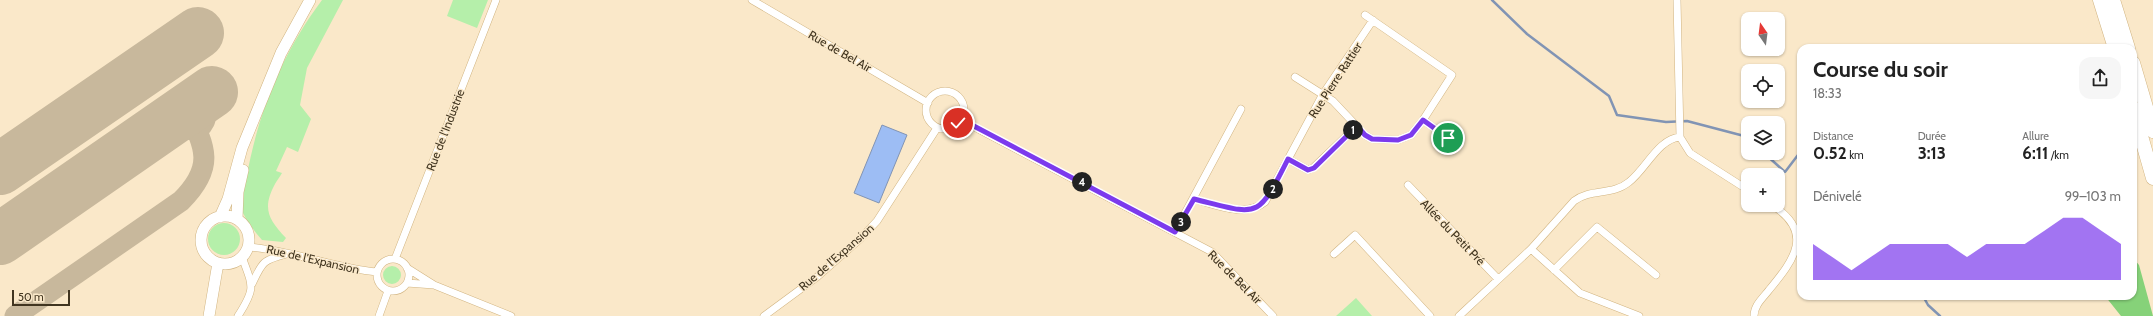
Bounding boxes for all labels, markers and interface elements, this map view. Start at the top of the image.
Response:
north arrow [1741,12,1785,56]
map controls [1741,12,1785,212]
street label: Rue de Bel Air [806,27,874,75]
street label: Rue Pierre Rattier [1305,39,1365,121]
text: Course du soir [1813,56,1948,83]
button: share [2079,57,2121,99]
button: locate [1741,64,1785,108]
text: 18:33 [1813,85,1842,101]
street label: Rue de l'Industrie [422,87,468,173]
pin [941,106,975,140]
icon: check [947,112,969,134]
button: layers [1741,116,1785,160]
pin: 1 [1343,120,1363,140]
pin [1431,121,1465,155]
text: 1 [1351,123,1355,137]
icon: arrive [1437,127,1459,149]
text: Distance [1813,129,1854,143]
text: Durée [1918,129,1946,143]
text: Allure [2022,129,2049,143]
text: 0.52 [1813,143,1847,163]
text: 3:13 [1918,143,1946,163]
text: 6:11 [2022,143,2048,163]
text: km [1847,148,1864,162]
text: /km [2048,148,2069,162]
button: + [1741,168,1785,212]
pin: 4 [1072,172,1092,192]
text: 4 [1079,175,1085,189]
pin: 2 [1263,179,1283,199]
text: 2 [1270,182,1276,196]
text: Dénivelé [1813,188,1862,204]
text: 99–103 m [2065,188,2121,204]
street label: Allée du Petit Pré [1418,196,1488,268]
pin: 3 [1171,212,1191,232]
text: 3 [1178,215,1184,229]
street label: Rue de l'Expansion [795,220,877,294]
street label: Rue de l'Expansion [265,241,361,277]
street label: Rue de Bel Air [1205,247,1265,307]
scale bar [12,288,70,307]
text: 50 m [18,290,44,304]

